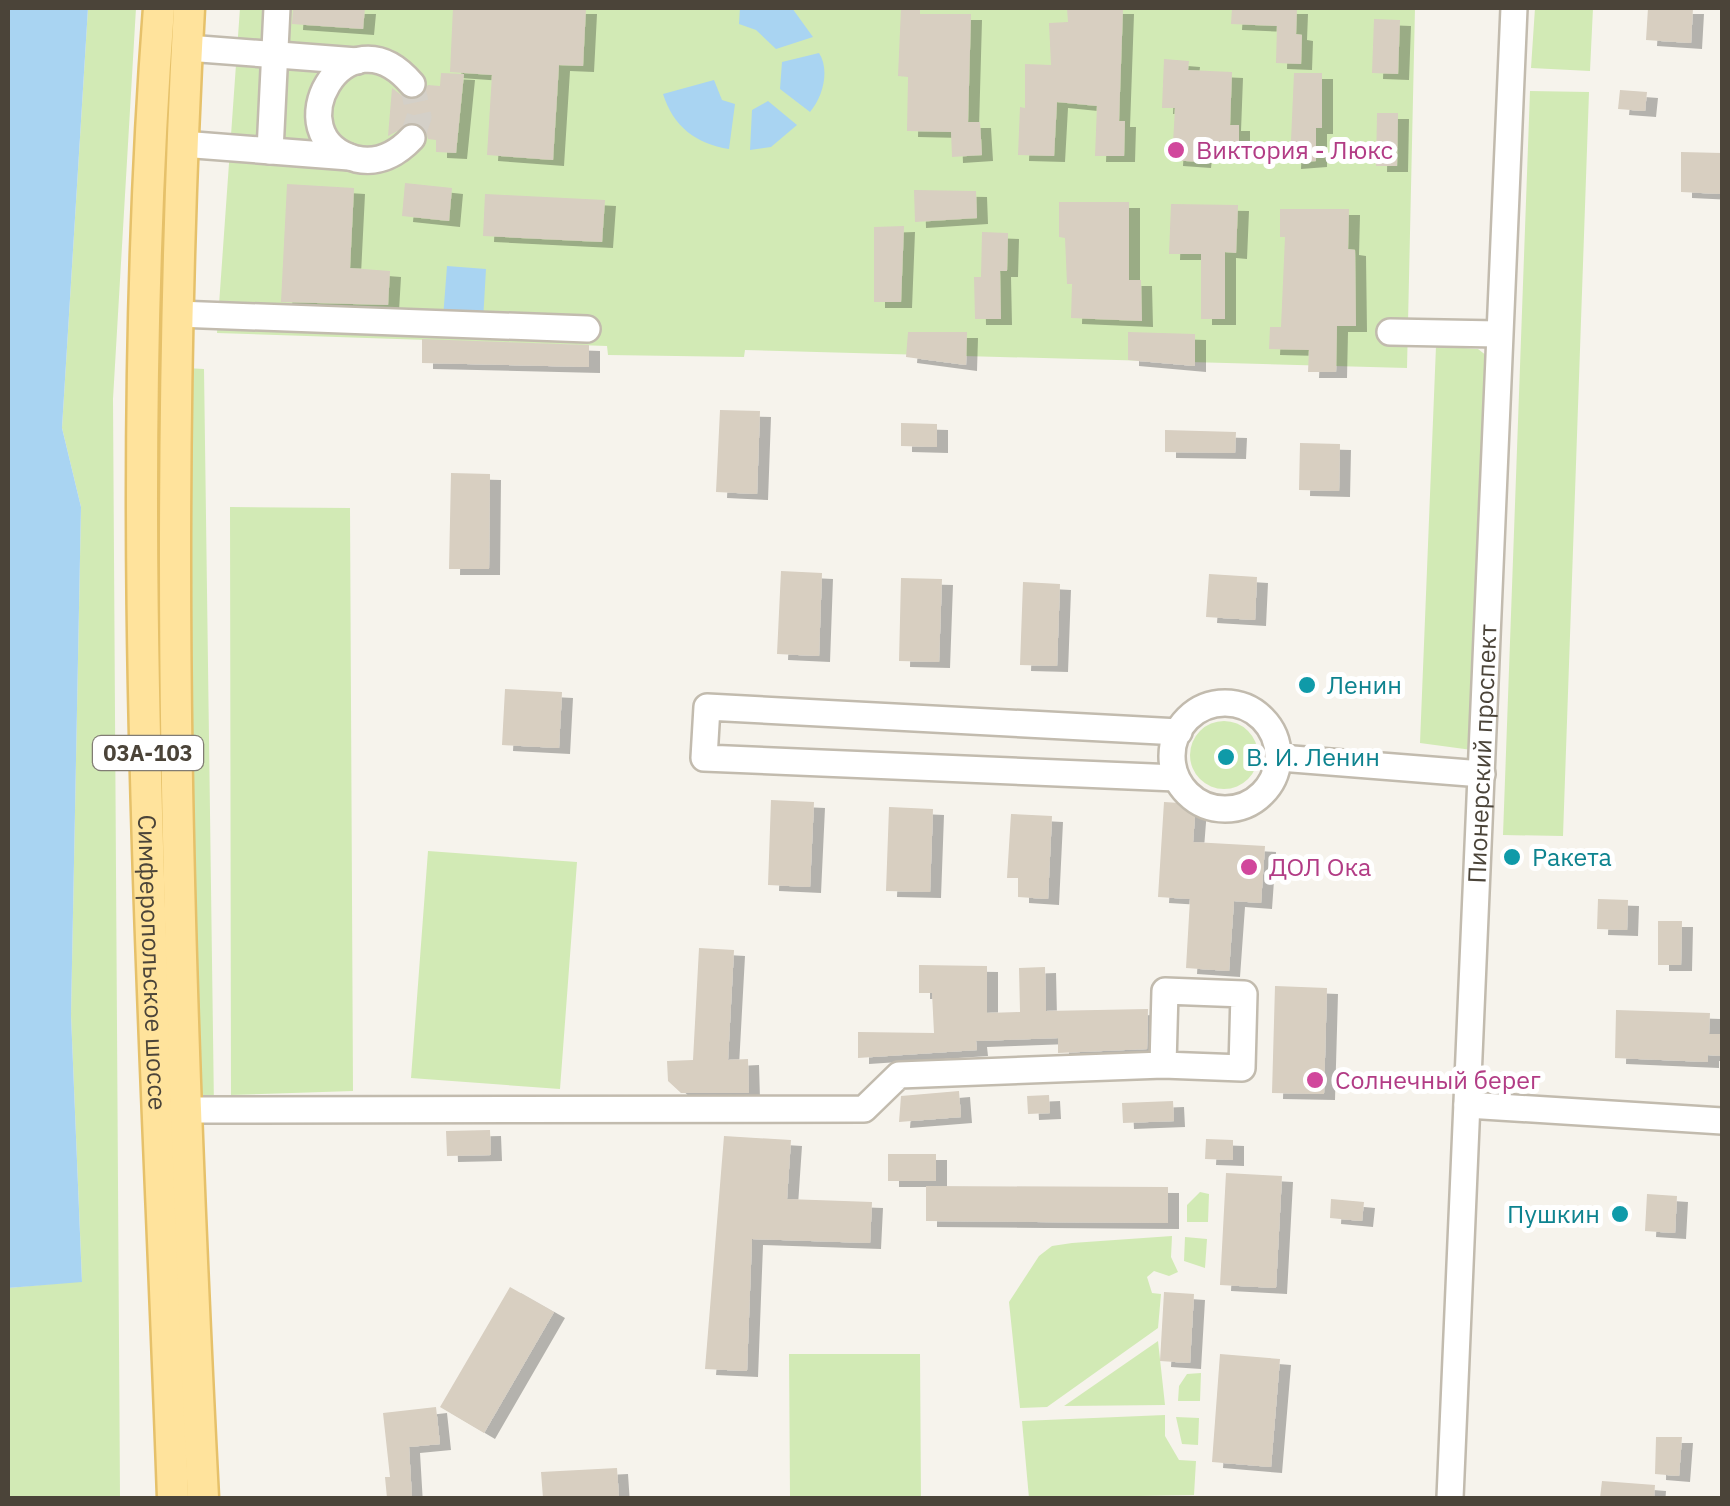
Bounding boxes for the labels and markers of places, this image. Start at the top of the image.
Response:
place label: Виктория - Люкс [1196,133,1393,166]
marker: Виктория - Люкс [1165,139,1187,161]
place label: Ленин [1327,668,1402,701]
marker: Ленин [1296,674,1318,696]
place label: В. И. Ленин [1246,740,1380,773]
marker: В. И. Ленин [1215,746,1237,768]
place label: Ракета [1532,840,1612,873]
marker: Ракета [1501,846,1523,868]
place label: ДОЛ Ока [1269,850,1371,883]
marker: ДОЛ Ока [1238,856,1260,878]
place label: Солнечный берег [1335,1063,1541,1096]
marker: Солнечный берег [1304,1069,1326,1091]
place label: Пушкин [1507,1197,1600,1230]
marker: Пушкин [1609,1203,1631,1225]

